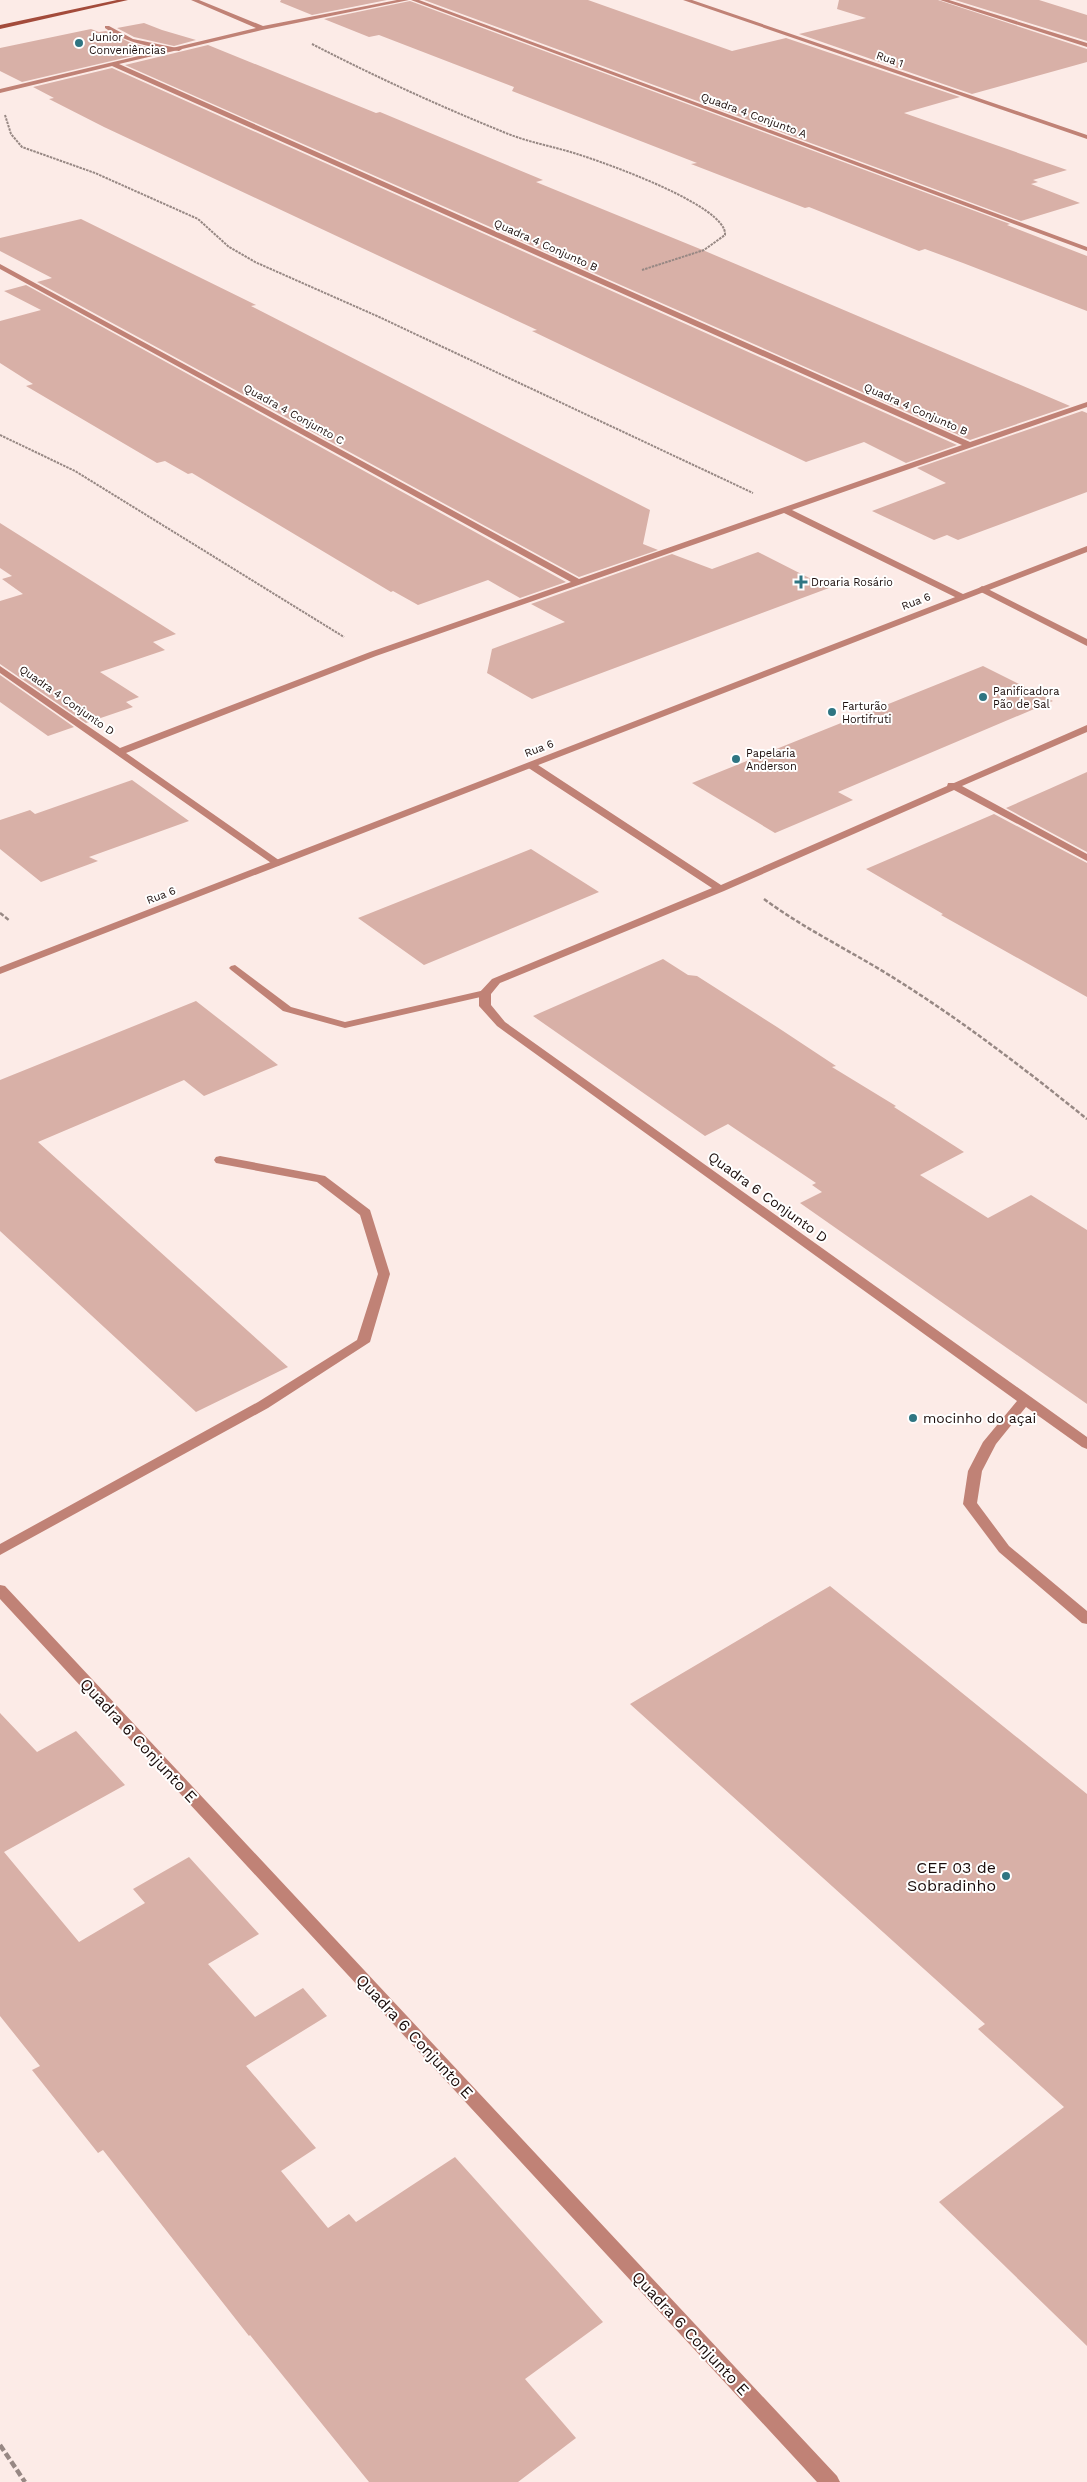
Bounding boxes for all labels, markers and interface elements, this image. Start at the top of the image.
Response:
place label: Junior Conveniências [89,31,166,57]
marker: Junior Conveniências [73,37,85,49]
street label: Rua 1 [875,49,905,70]
street label: Quadra 4 Conjunto A [699,90,809,141]
street label: Quadra 4 Conjunto B [492,217,600,274]
street label: Quadra 4 Conjunto C [241,381,347,448]
street label: Quadra 4 Conjunto B [862,381,970,438]
marker: Droaria Rosário [795,576,807,588]
place label: Droaria Rosário [811,576,893,589]
street label: Rua 6 [900,590,933,613]
street label: Quadra 4 Conjunto D [17,663,117,738]
place label: Panificadora Pão de Sal [993,685,1059,711]
marker: Panificadora Pão de Sal [977,691,989,703]
place label: Farturão Hortifruti [842,700,891,726]
marker: Farturão Hortifruti [826,706,838,718]
street label: Rua 6 [523,737,556,760]
place label: Papelaria Anderson [746,747,797,773]
marker: Papelaria Anderson [730,753,742,765]
street label: Rua 6 [145,884,178,907]
street label: Quadra 6 Conjunto D [705,1148,831,1246]
place label: mocinho do açai [923,1410,1036,1426]
marker: mocinho do açai [907,1412,919,1424]
street label: Quadra 6 Conjunto E [76,1674,201,1806]
place label: CEF 03 de Sobradinho [907,1858,996,1895]
marker: CEF 03 de Sobradinho [1000,1870,1012,1882]
street label: Quadra 6 Conjunto E [352,1970,477,2102]
street label: Quadra 6 Conjunto E [628,2267,753,2399]

